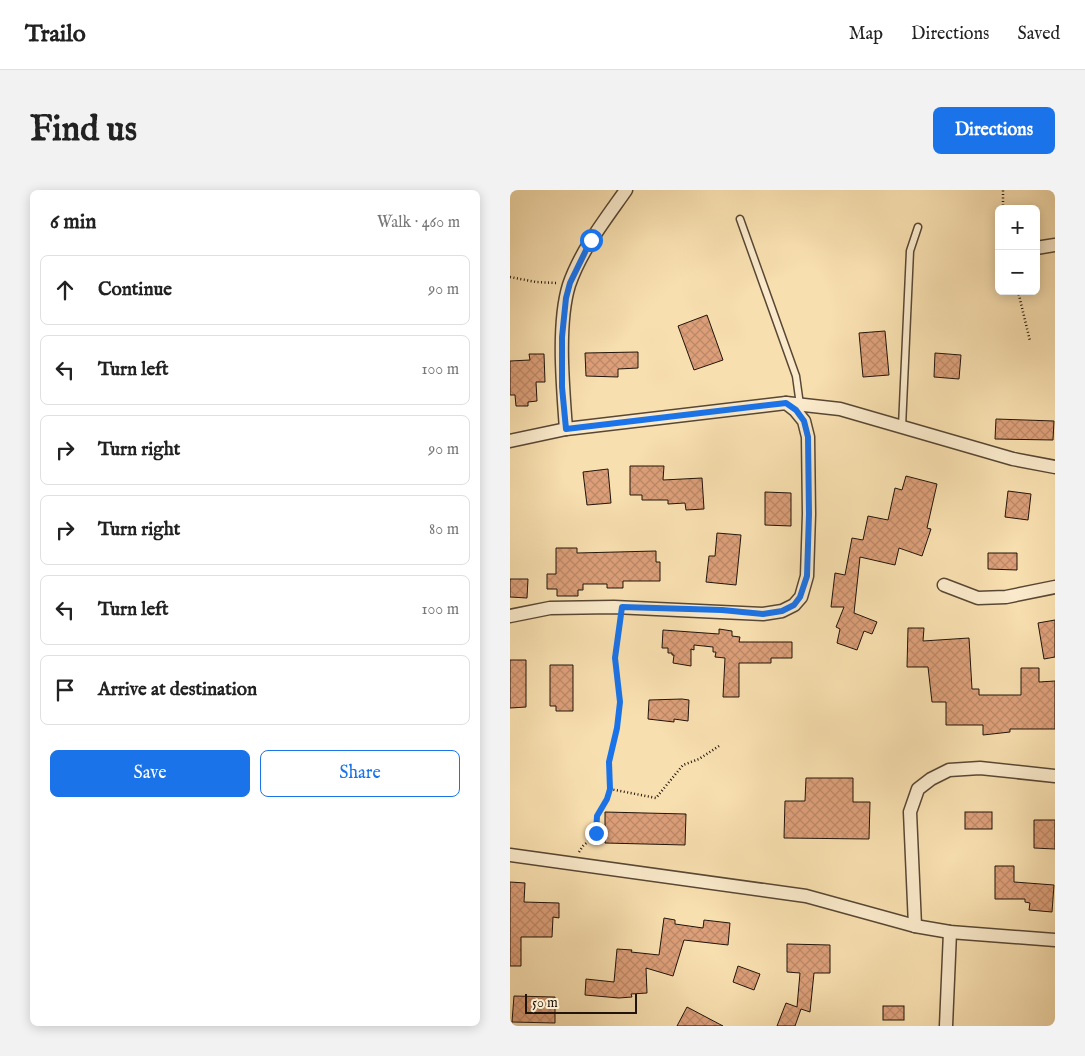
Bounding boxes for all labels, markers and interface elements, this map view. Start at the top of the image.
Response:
text: Trailo [25,19,86,50]
text: Map [849,23,883,46]
text: Directions [911,23,989,46]
text: Saved [1017,23,1060,46]
button: Directions [933,107,1055,154]
text: Find us [30,108,137,153]
map controls [995,205,1040,295]
button: + [995,205,1040,250]
text: 6 min [50,209,96,236]
text: Walk · 460 m [377,213,460,233]
route start [580,229,603,252]
button: − [995,250,1040,295]
icon: ahead [51,276,79,304]
text: Continue [98,278,172,302]
text: 90 m [428,280,459,300]
icon: left [51,356,79,384]
text: Turn left [98,358,169,382]
text: 100 m [422,360,459,380]
icon: right [51,436,79,464]
text: Turn right [98,438,180,462]
text: 90 m [428,440,459,460]
icon: right [51,516,79,544]
text: Turn right [98,518,180,542]
text: 80 m [429,520,459,540]
icon: left [51,596,79,624]
text: Turn left [98,598,169,622]
text: 100 m [422,600,459,620]
icon: arrive [51,676,79,704]
text: Arrive at destination [98,678,257,702]
button: Save [50,750,250,797]
button: Share [260,750,460,797]
route end [585,822,608,845]
scale bar [525,991,638,1014]
text: 50 m [532,994,558,1012]

